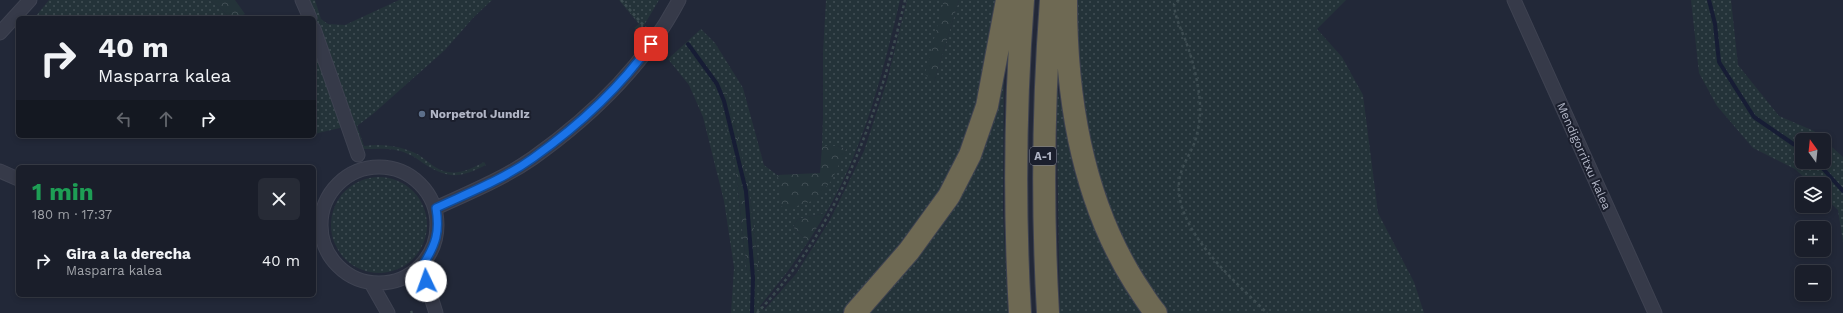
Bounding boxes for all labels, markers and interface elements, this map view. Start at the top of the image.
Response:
pin [634,27,668,61]
text: 40 m [98,31,168,64]
icon: right [32,32,84,84]
icon: arrive [640,33,662,55]
text: Masparra kalea [98,65,231,86]
street label: Mendigorritxu kalea [1554,100,1614,212]
place label: Norpetrol Jundiz [430,107,530,121]
icon: left [113,108,135,130]
icon: ahead [155,108,177,130]
icon: right [197,108,219,130]
marker: Norpetrol Jundiz [417,109,427,119]
north arrow [1795,133,1831,169]
map controls [1795,133,1831,301]
road number: A-1 [1030,147,1056,165]
button: layers [1795,177,1831,213]
text: 1 min [32,178,94,206]
button: close [258,178,300,220]
text: 180 m · 17:37 [32,207,112,222]
button: + [1795,221,1831,257]
text: Gira a la derecha [66,245,191,263]
icon: right [32,250,54,272]
text: 40 m [262,252,300,270]
position arrow [405,260,447,302]
text: Masparra kalea [66,263,162,278]
button: − [1795,265,1831,301]

